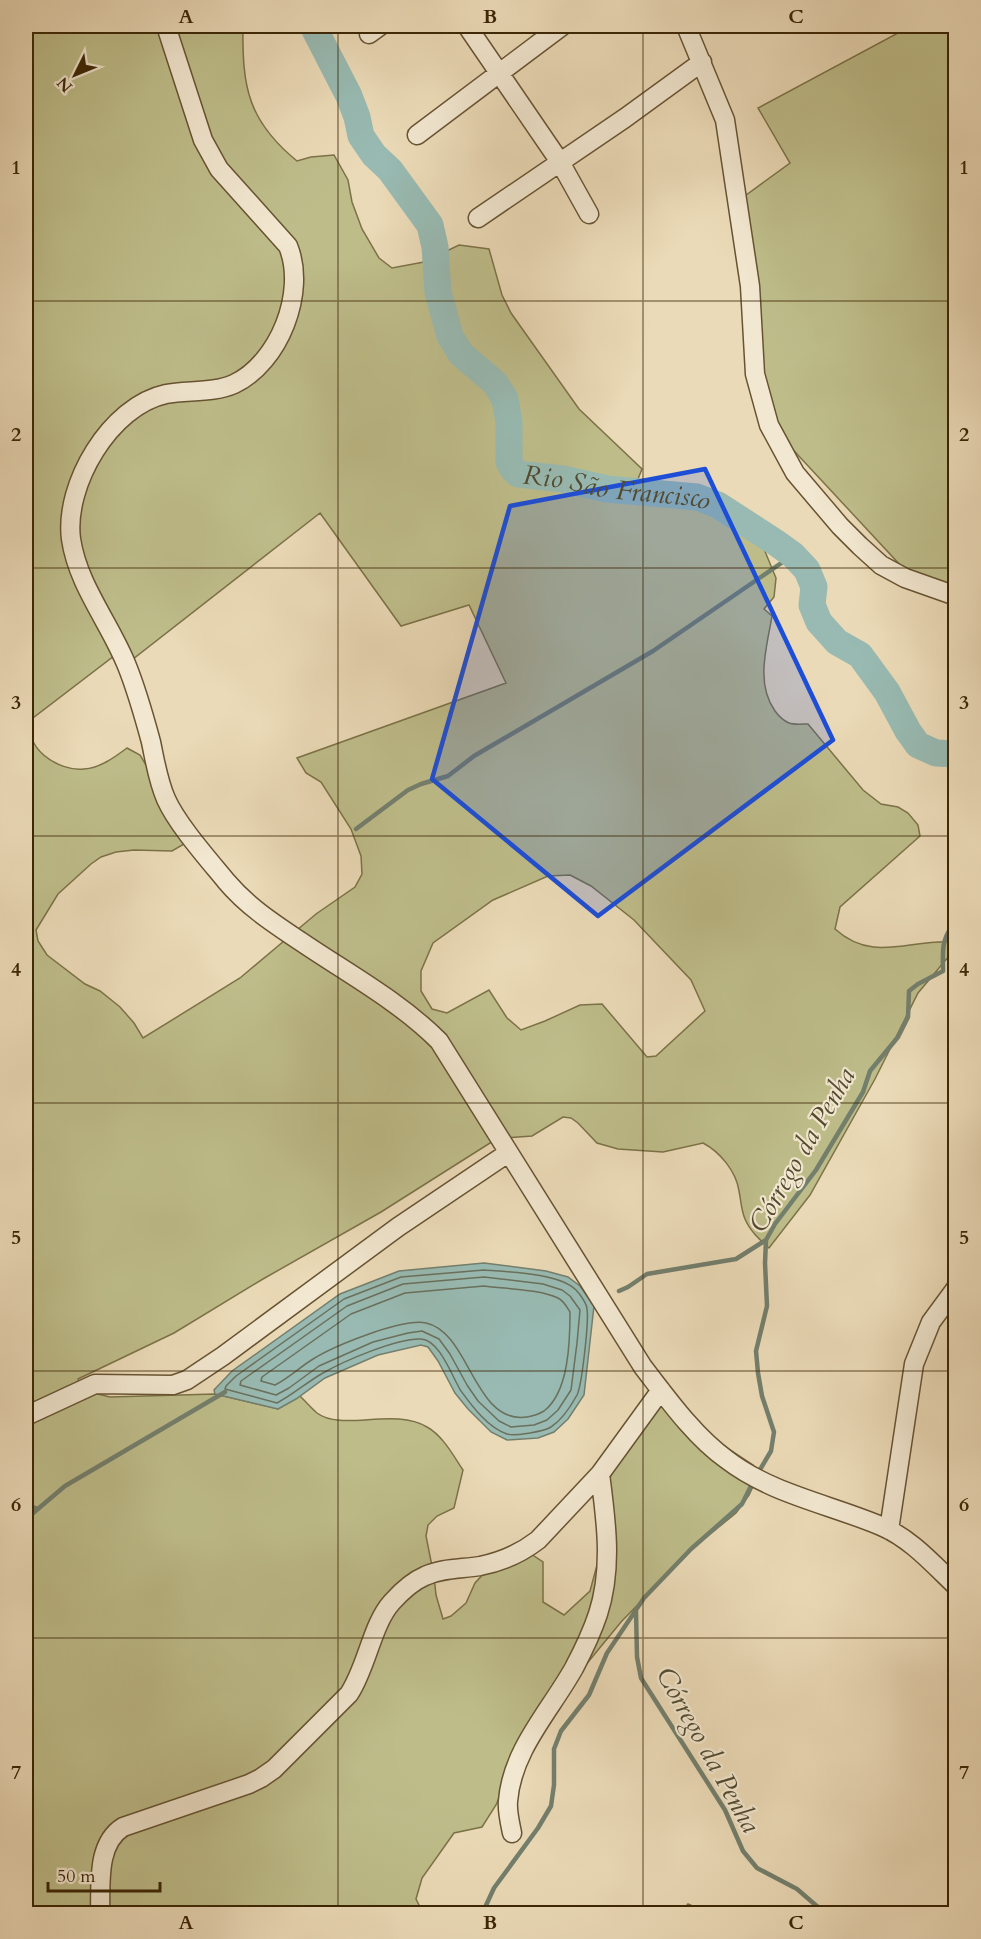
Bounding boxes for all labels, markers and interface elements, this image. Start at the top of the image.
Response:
text: A [178,3,194,30]
text: B [483,3,497,30]
text: C [788,3,804,30]
north arrow [45,45,105,105]
text: N [52,72,78,97]
text: 1 [11,154,21,181]
text: 1 [959,154,969,181]
text: 2 [11,421,21,448]
text: 2 [959,421,969,448]
water label: Rio São Francisco [521,456,717,519]
text: 3 [11,689,21,716]
text: 3 [959,689,969,716]
text: 4 [11,956,21,983]
text: 4 [959,956,969,983]
water label: Córrego da Penha [740,1061,864,1239]
text: 5 [11,1224,21,1251]
text: 5 [959,1224,969,1251]
text: 6 [11,1491,21,1518]
text: 6 [959,1491,969,1518]
water label: Córrego da Penha [647,1660,769,1840]
text: 7 [11,1759,21,1786]
text: 7 [959,1759,969,1786]
scale bar [48,1855,160,1893]
text: 50 m [57,1864,96,1889]
text: A [178,1909,194,1936]
text: B [483,1909,497,1936]
text: C [788,1909,804,1936]

